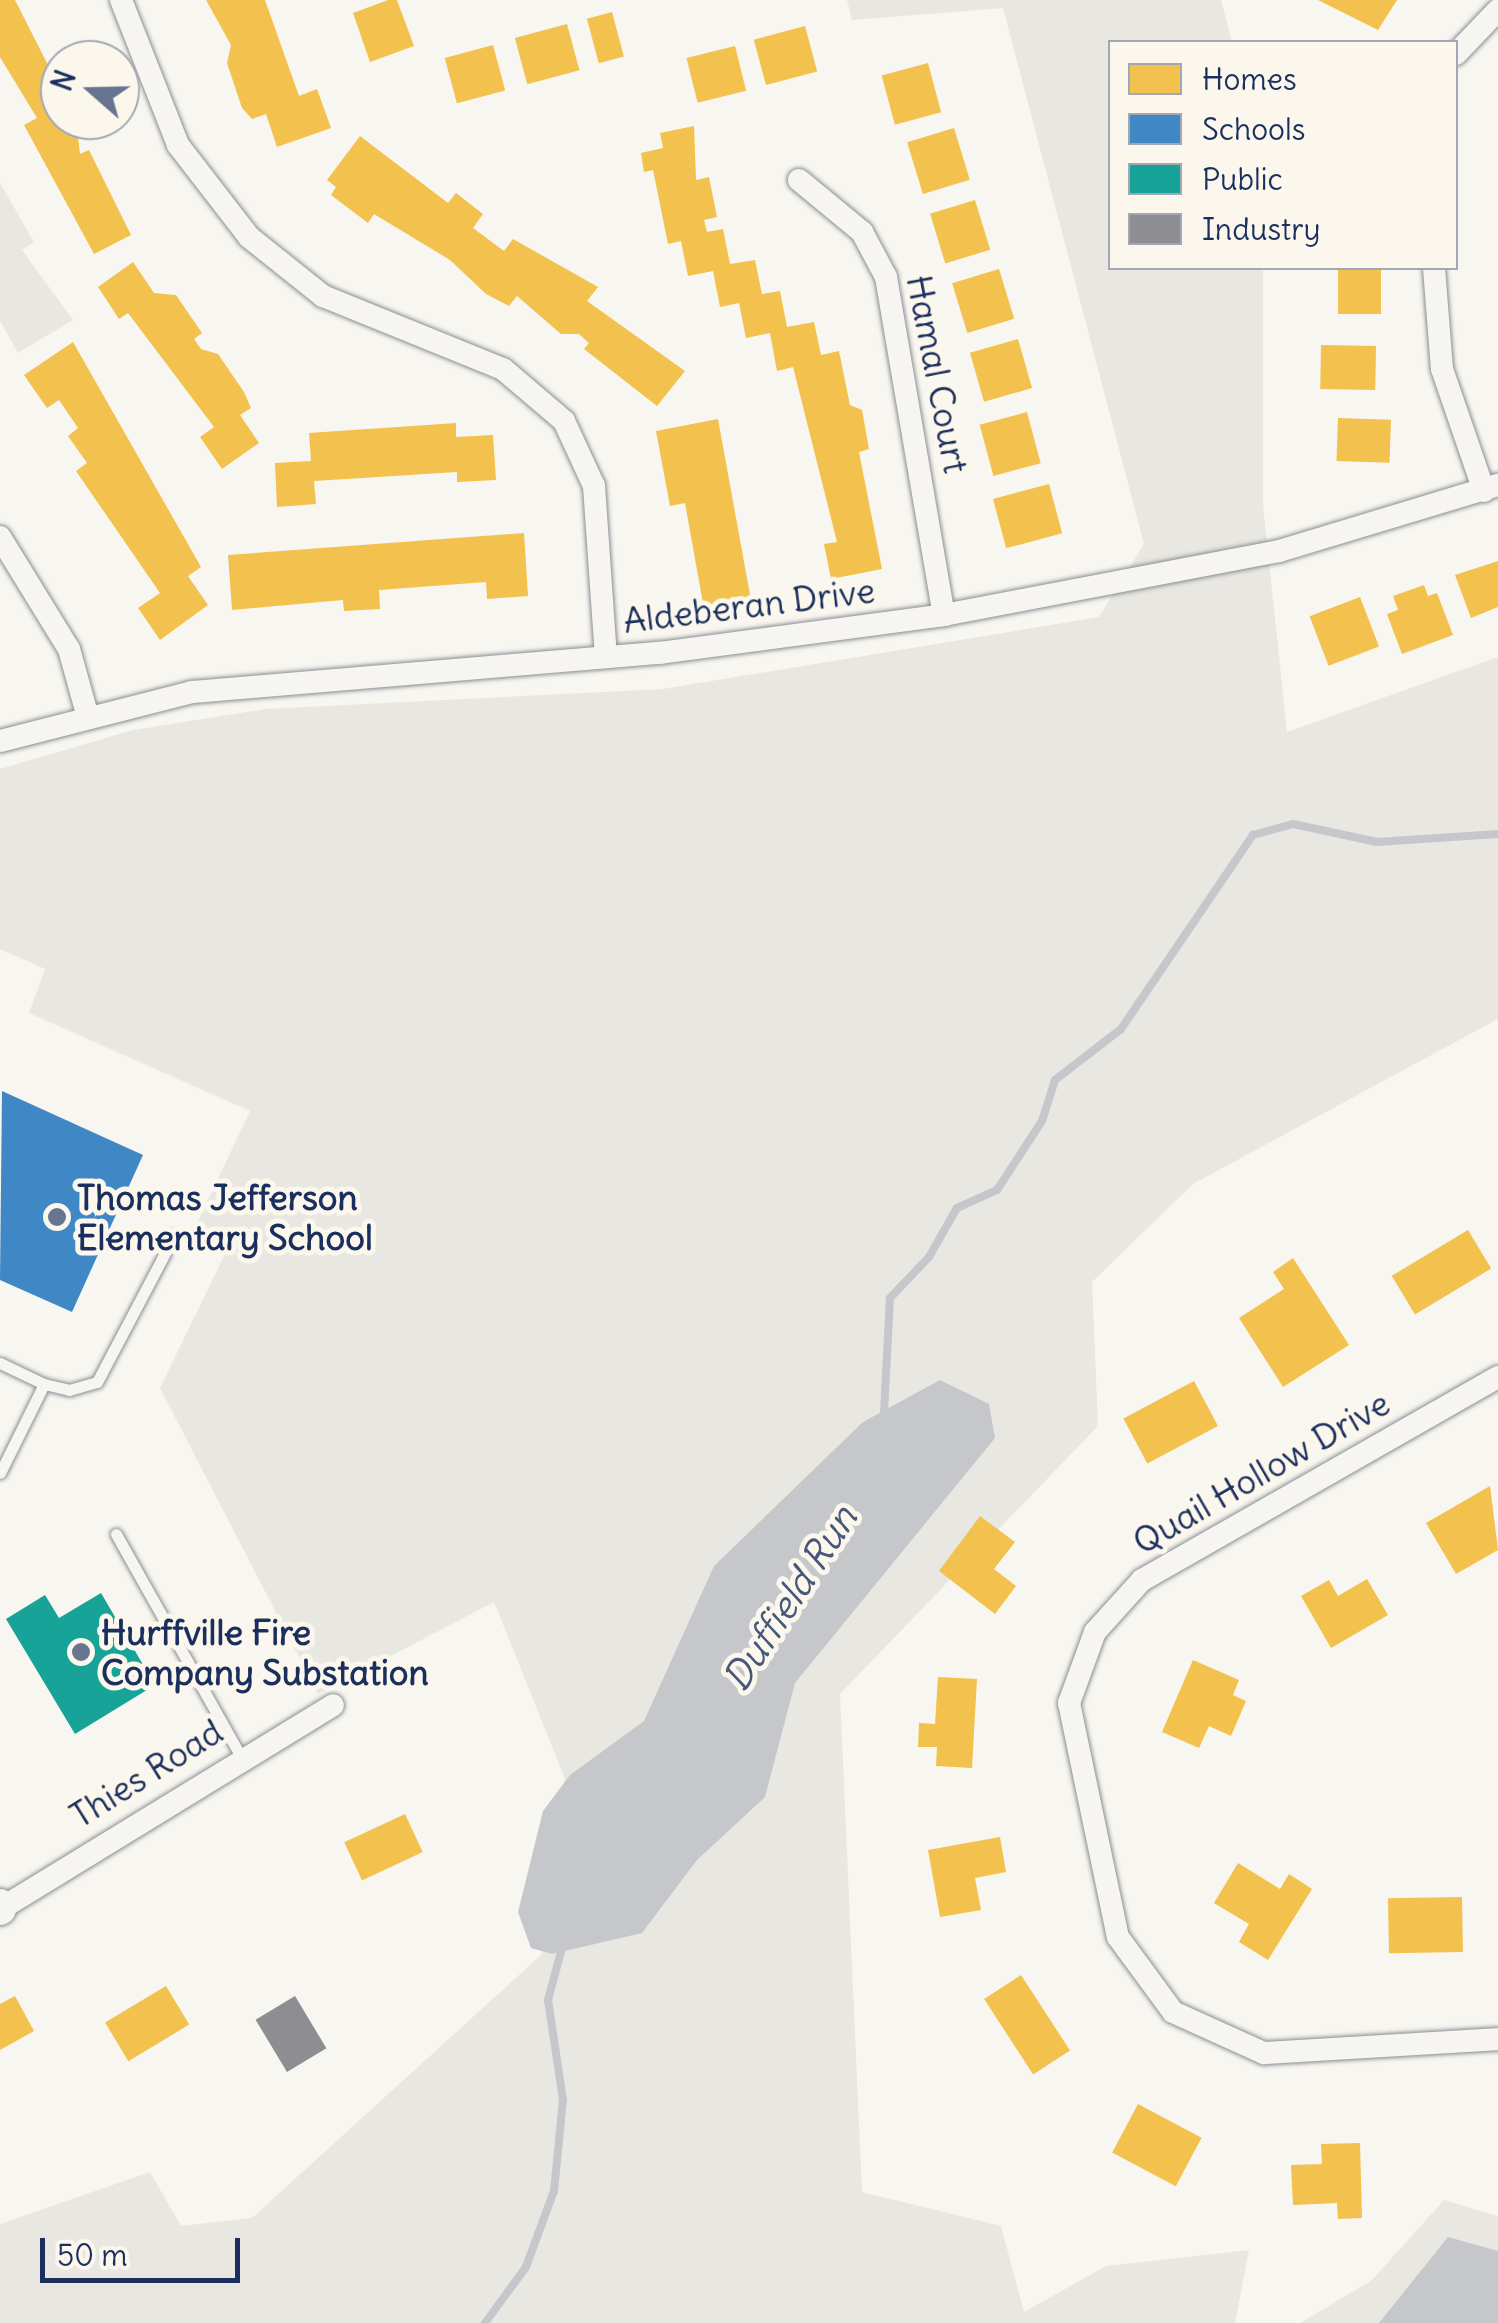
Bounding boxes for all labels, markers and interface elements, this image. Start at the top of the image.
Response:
north arrow [40,40,140,140]
legend [1108,40,1458,270]
text: Homes [1202,60,1297,98]
text: N [43,65,84,96]
text: Schools [1202,110,1305,148]
text: Public [1202,160,1283,198]
text: Industry [1202,210,1320,248]
street label: Hamal Court [898,271,978,477]
street label: Aldeberan Drive [621,569,877,641]
place label: Thomas Jefferson Elementary School [77,1176,373,1258]
marker: Thomas Jefferson Elementary School [46,1206,68,1228]
street label: Quail Hollow Drive [1125,1381,1397,1563]
water label: Duffield Run [713,1497,867,1699]
place label: Hurffville Fire Company Substation [101,1611,429,1693]
marker: Hurffville Fire Company Substation [70,1641,92,1663]
street label: Thies Road [62,1710,230,1836]
scale bar [45,2218,245,2280]
text: 50 m [57,2236,127,2274]

